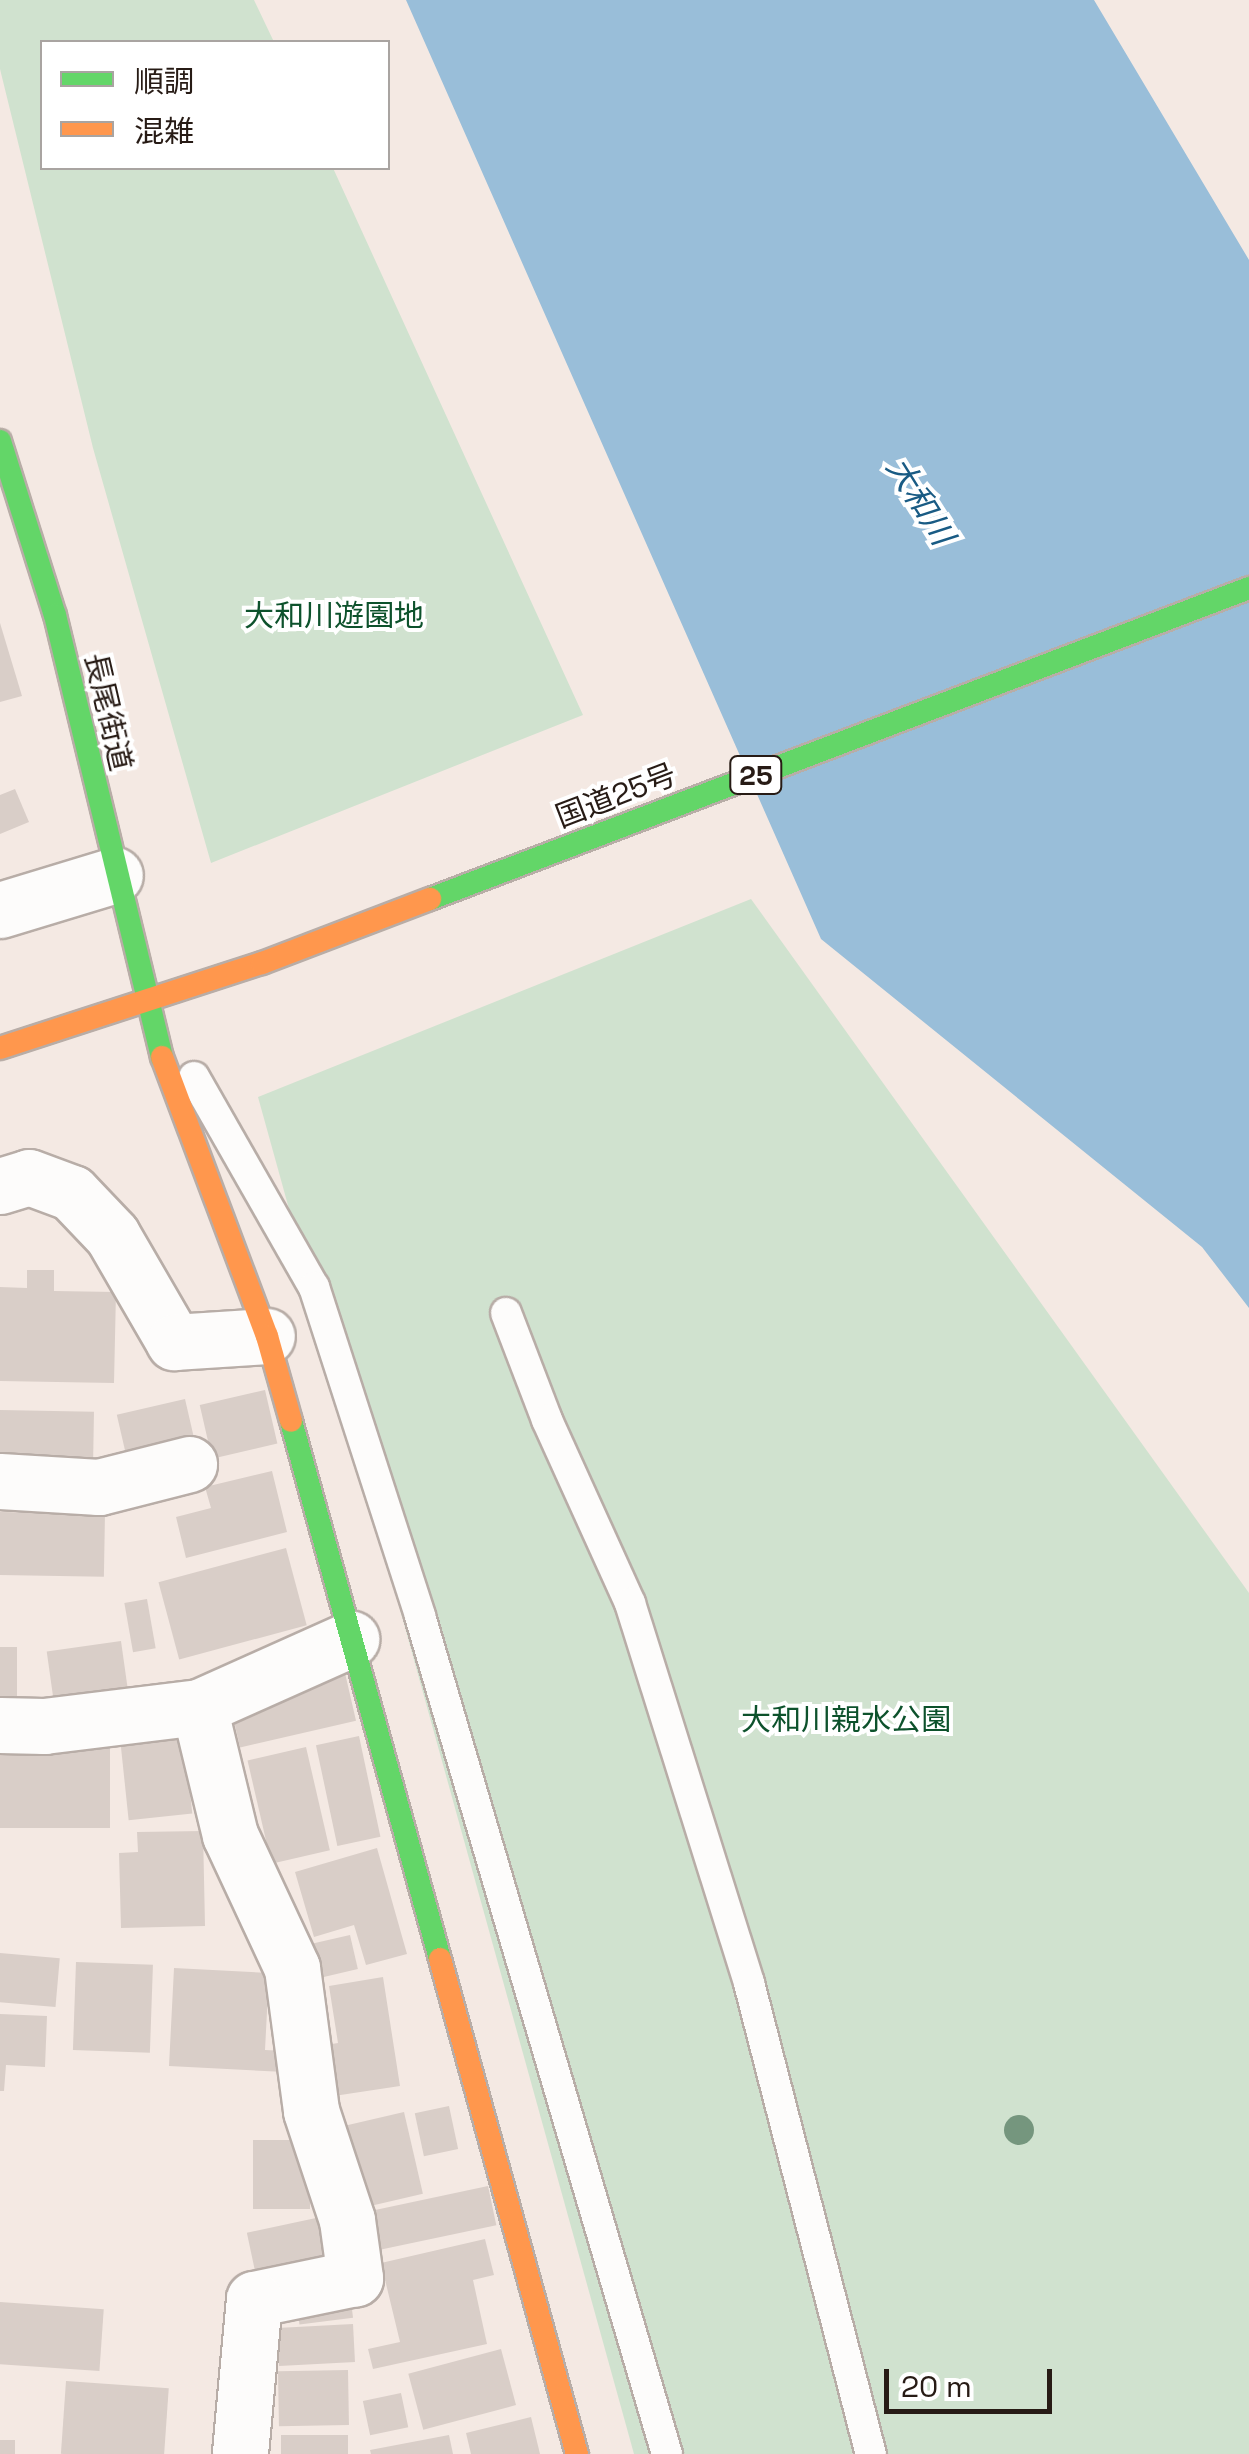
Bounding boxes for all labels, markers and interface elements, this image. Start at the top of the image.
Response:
legend [40,40,390,170]
text: 順調 [134,62,194,101]
text: 混雑 [134,112,194,151]
water label: 大和川 [878,450,962,552]
park label: 大和川遊園地 [244,598,424,634]
street label: 長尾街道 [77,649,139,775]
road number: 25 [728,752,784,798]
street label: 国道25号 [551,757,681,835]
park label: 大和川親水公園 [741,1702,951,1738]
scale bar [889,2349,1056,2411]
text: 20 m [901,2367,972,2406]

